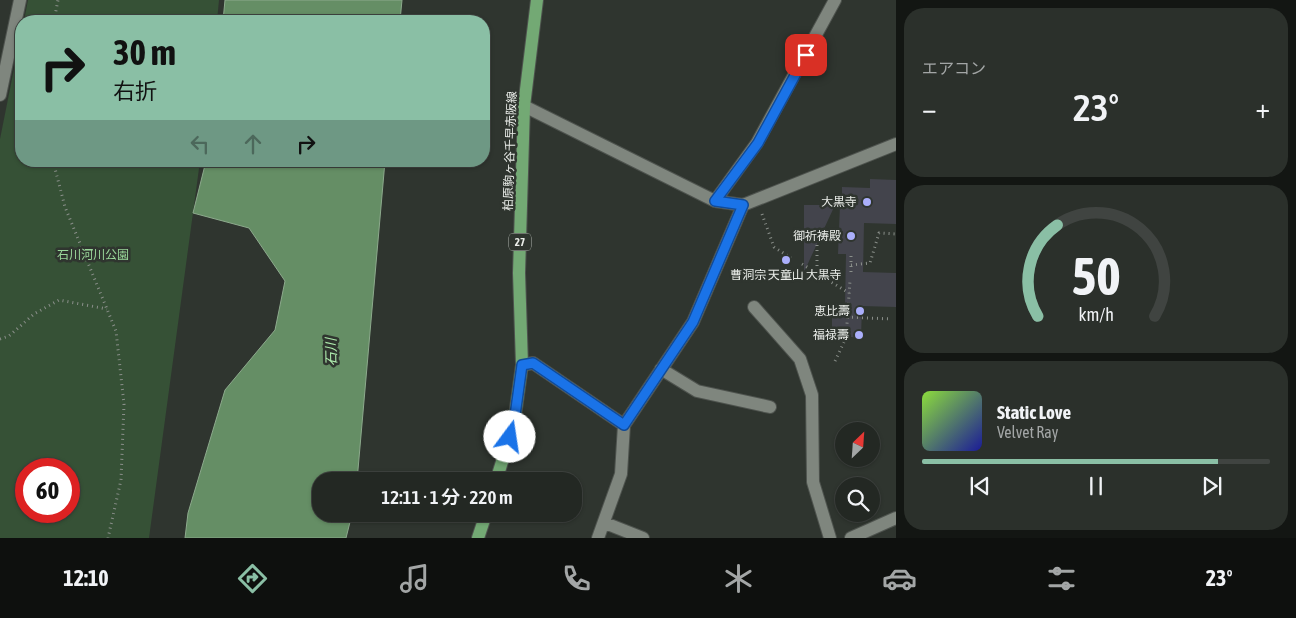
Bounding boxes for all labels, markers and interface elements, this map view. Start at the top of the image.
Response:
text: 30 m [113,32,176,72]
pin [785,34,827,76]
icon: right [30,35,95,100]
icon: arrive [792,41,820,69]
text: エアコン [922,59,986,77]
text: 右折 [113,78,157,104]
text: 23° [1073,86,1119,129]
street label: 柏原駒ヶ谷千早赤阪線 [501,91,519,211]
text: − [922,92,937,124]
text: + [1255,92,1270,124]
icon: left [186,130,214,158]
icon: ahead [239,130,267,158]
icon: right [292,130,320,158]
place label: 大黒寺 [821,195,857,209]
marker: 大黒寺 [861,196,873,208]
place label: 御祈祷殿 [793,229,841,243]
marker: 御祈祷殿 [845,230,857,242]
road number: 27 [509,233,531,250]
text: 50 [1072,246,1120,306]
park label: 石川河川公園 [57,248,129,262]
marker: 曹洞宗 天童山 大黒寺 [780,254,792,266]
place label: 曹洞宗 天童山 大黒寺 [730,268,842,282]
place label: 恵比壽 [814,304,850,318]
text: km/h [1078,304,1114,325]
marker: 恵比壽 [854,305,866,317]
place label: 福禄壽 [813,328,849,342]
marker: 福禄壽 [853,329,865,341]
water label: 石川 [323,336,339,366]
text: Static Love [997,401,1071,423]
position arrow [483,410,535,462]
north arrow [835,422,880,468]
map controls [835,422,880,522]
text: Velvet Ray [997,423,1058,441]
speed limit sign: 60 [15,458,80,523]
icon: previous [966,472,994,500]
icon: pause [1082,472,1110,500]
icon: next [1198,472,1226,500]
button: search [835,477,880,522]
text: 12:11 · 1 分 · 220 m [381,486,513,508]
icon: directions [235,561,270,596]
icon: music [397,561,432,596]
icon: phone [559,561,594,596]
icon: climate [721,561,756,596]
icon: car [882,561,917,596]
icon: filters [1044,561,1079,596]
text: 12:10 [63,565,109,591]
text: 23° [1206,565,1233,591]

